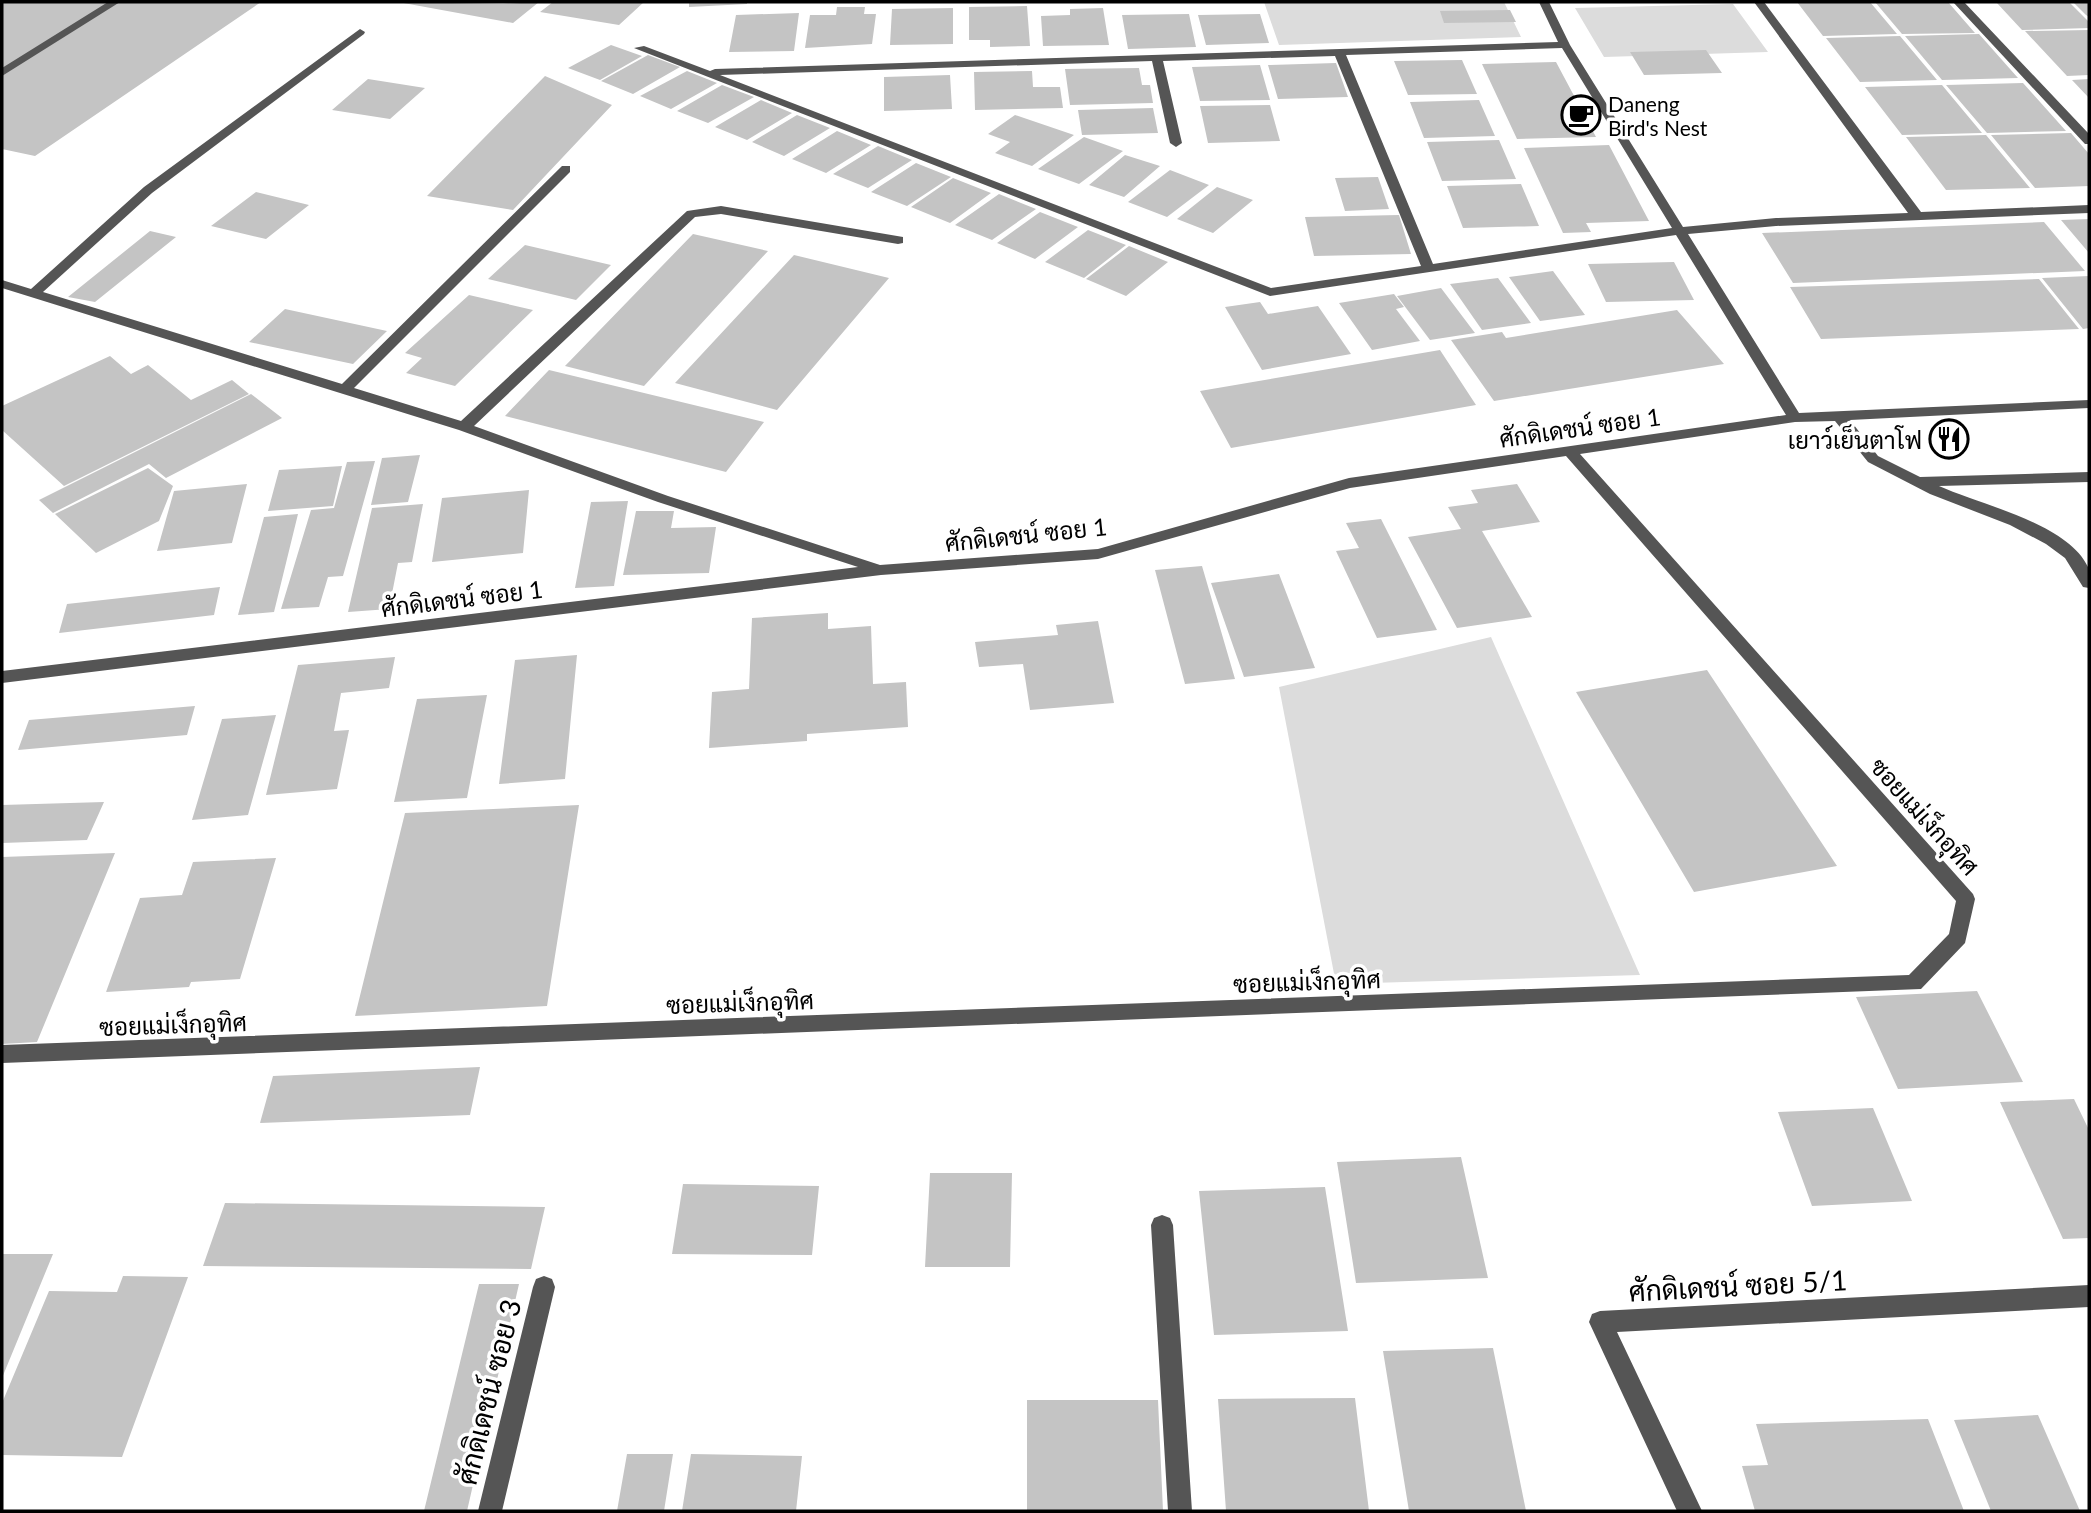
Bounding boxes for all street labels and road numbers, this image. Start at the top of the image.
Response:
street label: ศักดิเดชน์ ซอย 1 [1497,401,1663,453]
street label: ศักดิเดชน์ ซอย 1 [944,511,1108,557]
street label: ศักดิเดชน์ ซอย 1 [379,574,545,622]
street label: ซอยแม่เง็กอุทิศ [1863,751,1986,883]
street label: ซอยแม่เง็กอุทิศ [1233,963,1381,1001]
street label: ซอยแม่เง็กอุทิศ [666,984,814,1022]
street label: ซอยแม่เง็กอุทิศ [99,1006,247,1044]
street label: ศักดิเดชน์ ซอย 5/1 [1628,1261,1848,1308]
street label: ศักดิเดชน์ ซอย 3 [448,1296,527,1488]

